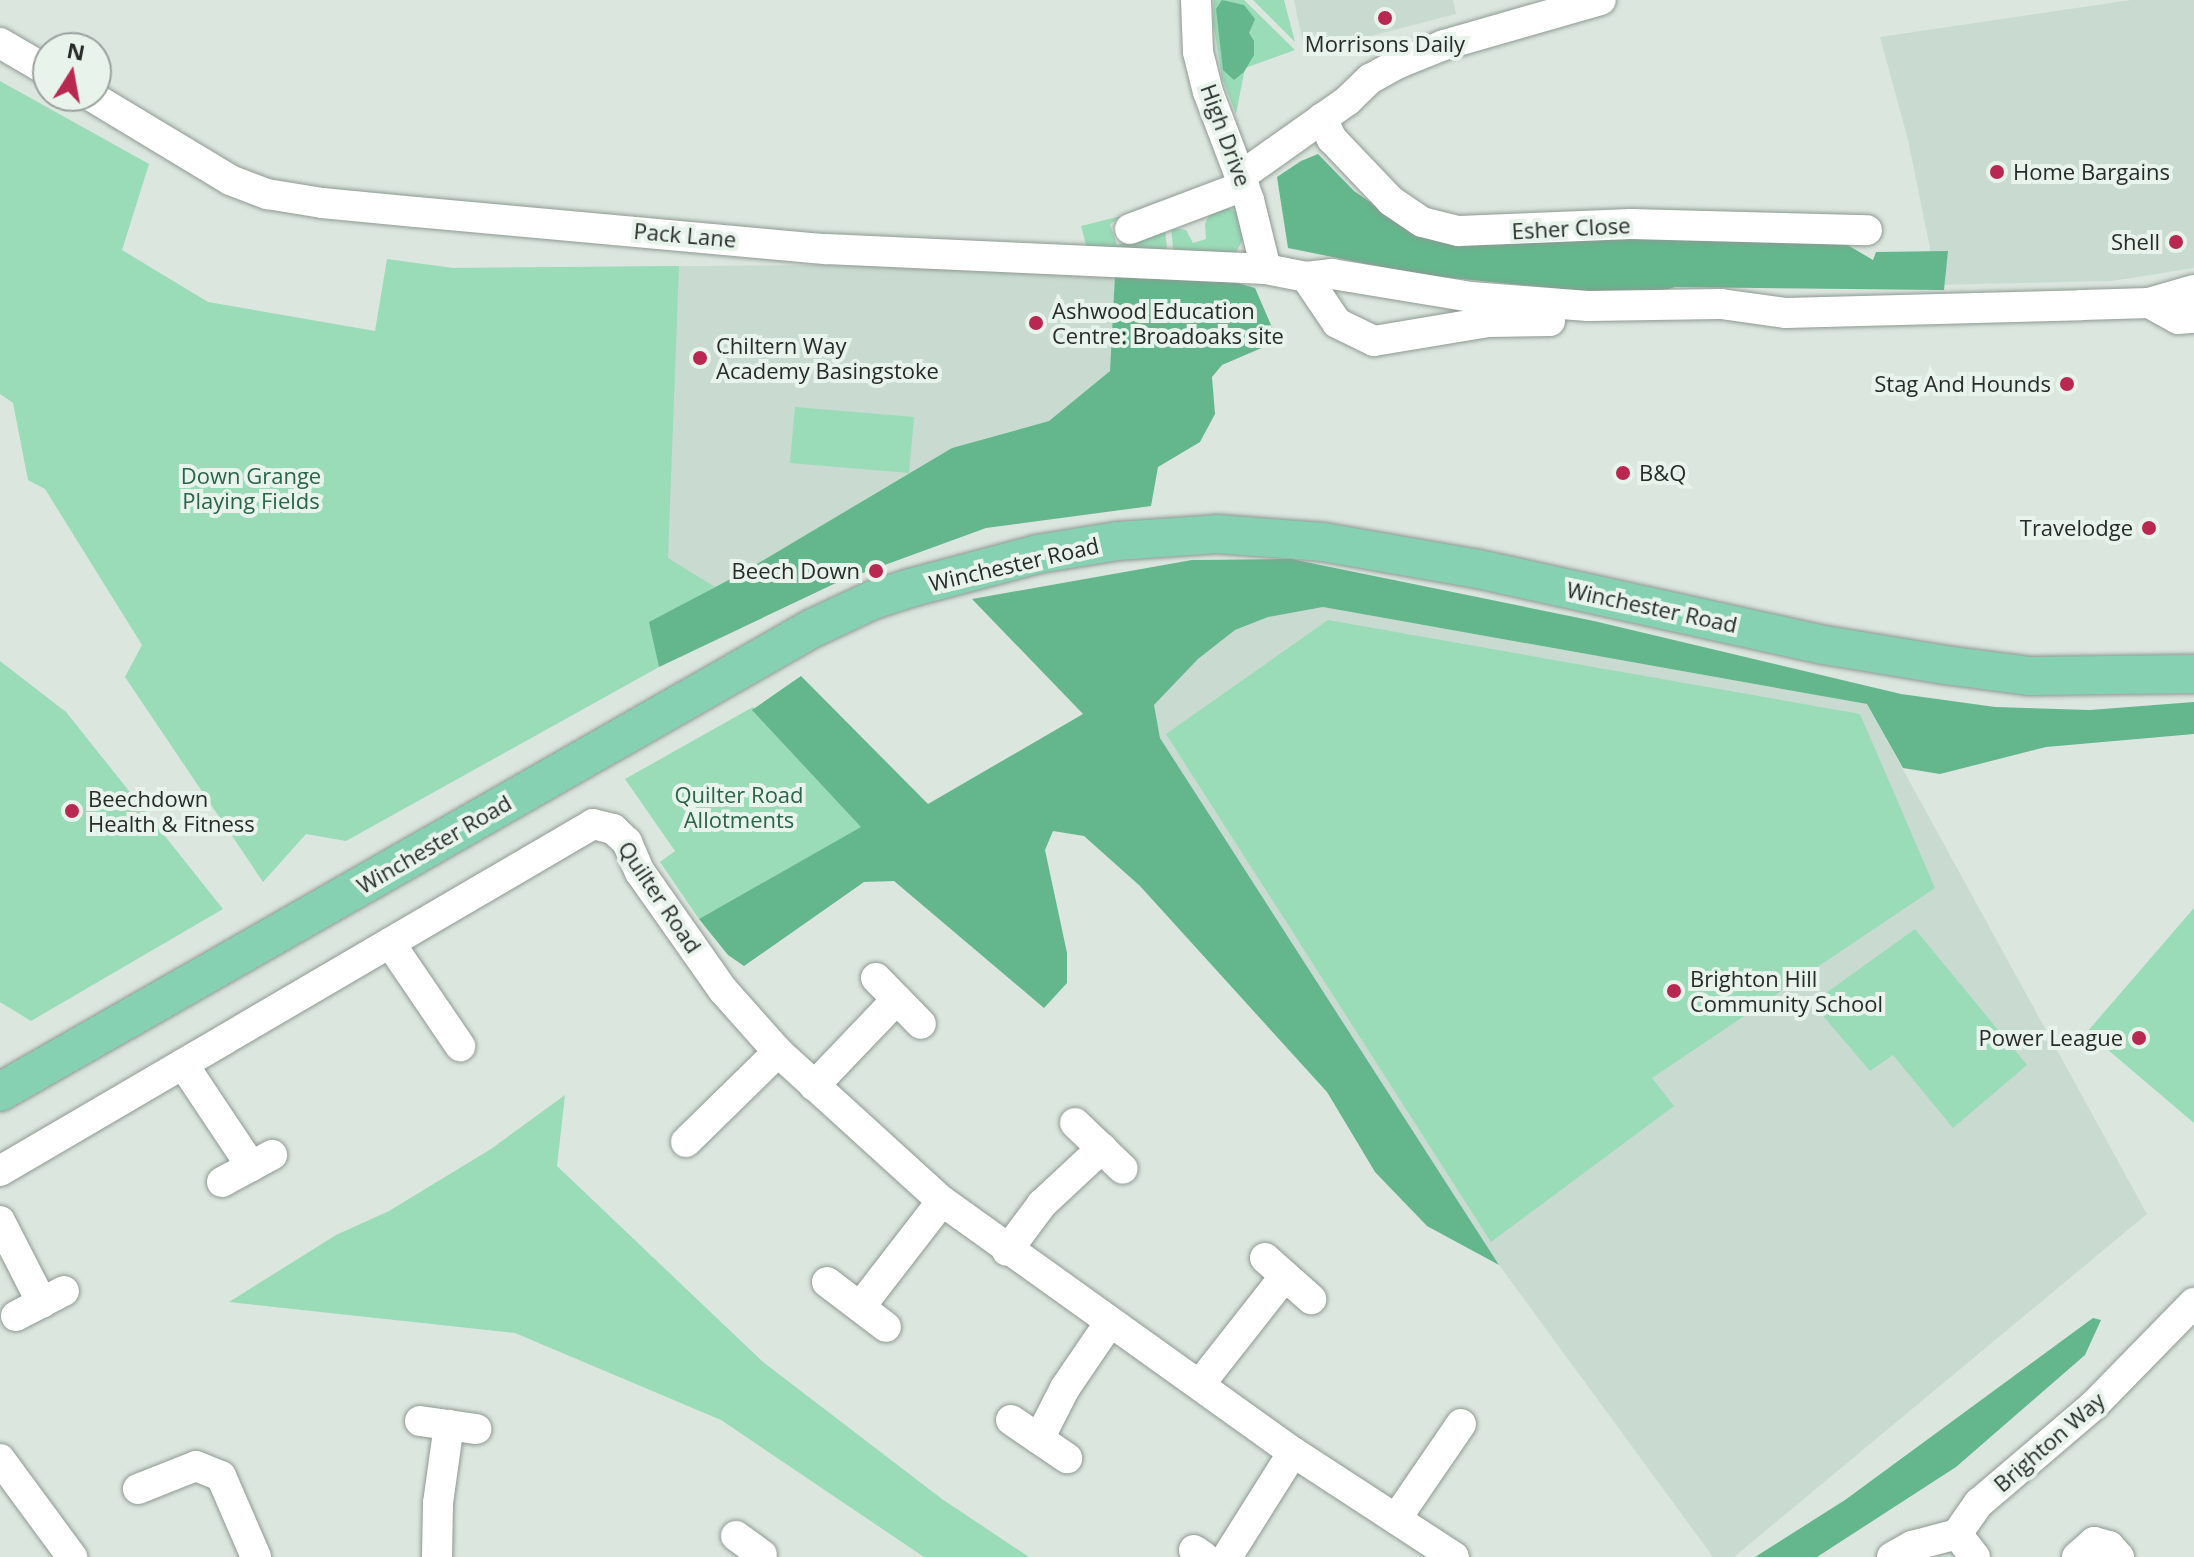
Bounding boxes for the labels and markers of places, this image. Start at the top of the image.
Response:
marker: Morrisons Daily [1376,9,1394,27]
place label: Morrisons Daily [1305,31,1465,57]
place label: Home Bargains [2013,159,2170,185]
marker: Home Bargains [1988,163,2006,181]
place label: Shell [2111,229,2160,255]
marker: Shell [2167,233,2185,251]
place label: Ashwood Education Centre: Broadoaks site [1052,297,1284,348]
marker: Ashwood Education Centre: Broadoaks site [1027,314,1045,332]
place label: Chiltern Way Academy Basingstoke [716,332,939,384]
marker: Chiltern Way Academy Basingstoke [691,349,709,367]
place label: Stag And Hounds [1874,371,2051,397]
marker: Stag And Hounds [2058,375,2076,393]
place label: B&Q [1639,460,1686,486]
marker: B&Q [1614,464,1632,482]
place label: Travelodge [2020,515,2133,541]
marker: Travelodge [2140,519,2158,537]
place label: Beech Down [732,558,860,584]
marker: Beech Down [867,562,885,580]
place label: Beechdown Health & Fitness [88,785,255,836]
marker: Beechdown Health & Fitness [63,802,81,820]
place label: Brighton Hill Community School [1690,965,1883,1016]
marker: Brighton Hill Community School [1665,982,1683,1000]
place label: Power League [1979,1025,2123,1051]
marker: Power League [2130,1029,2148,1047]

